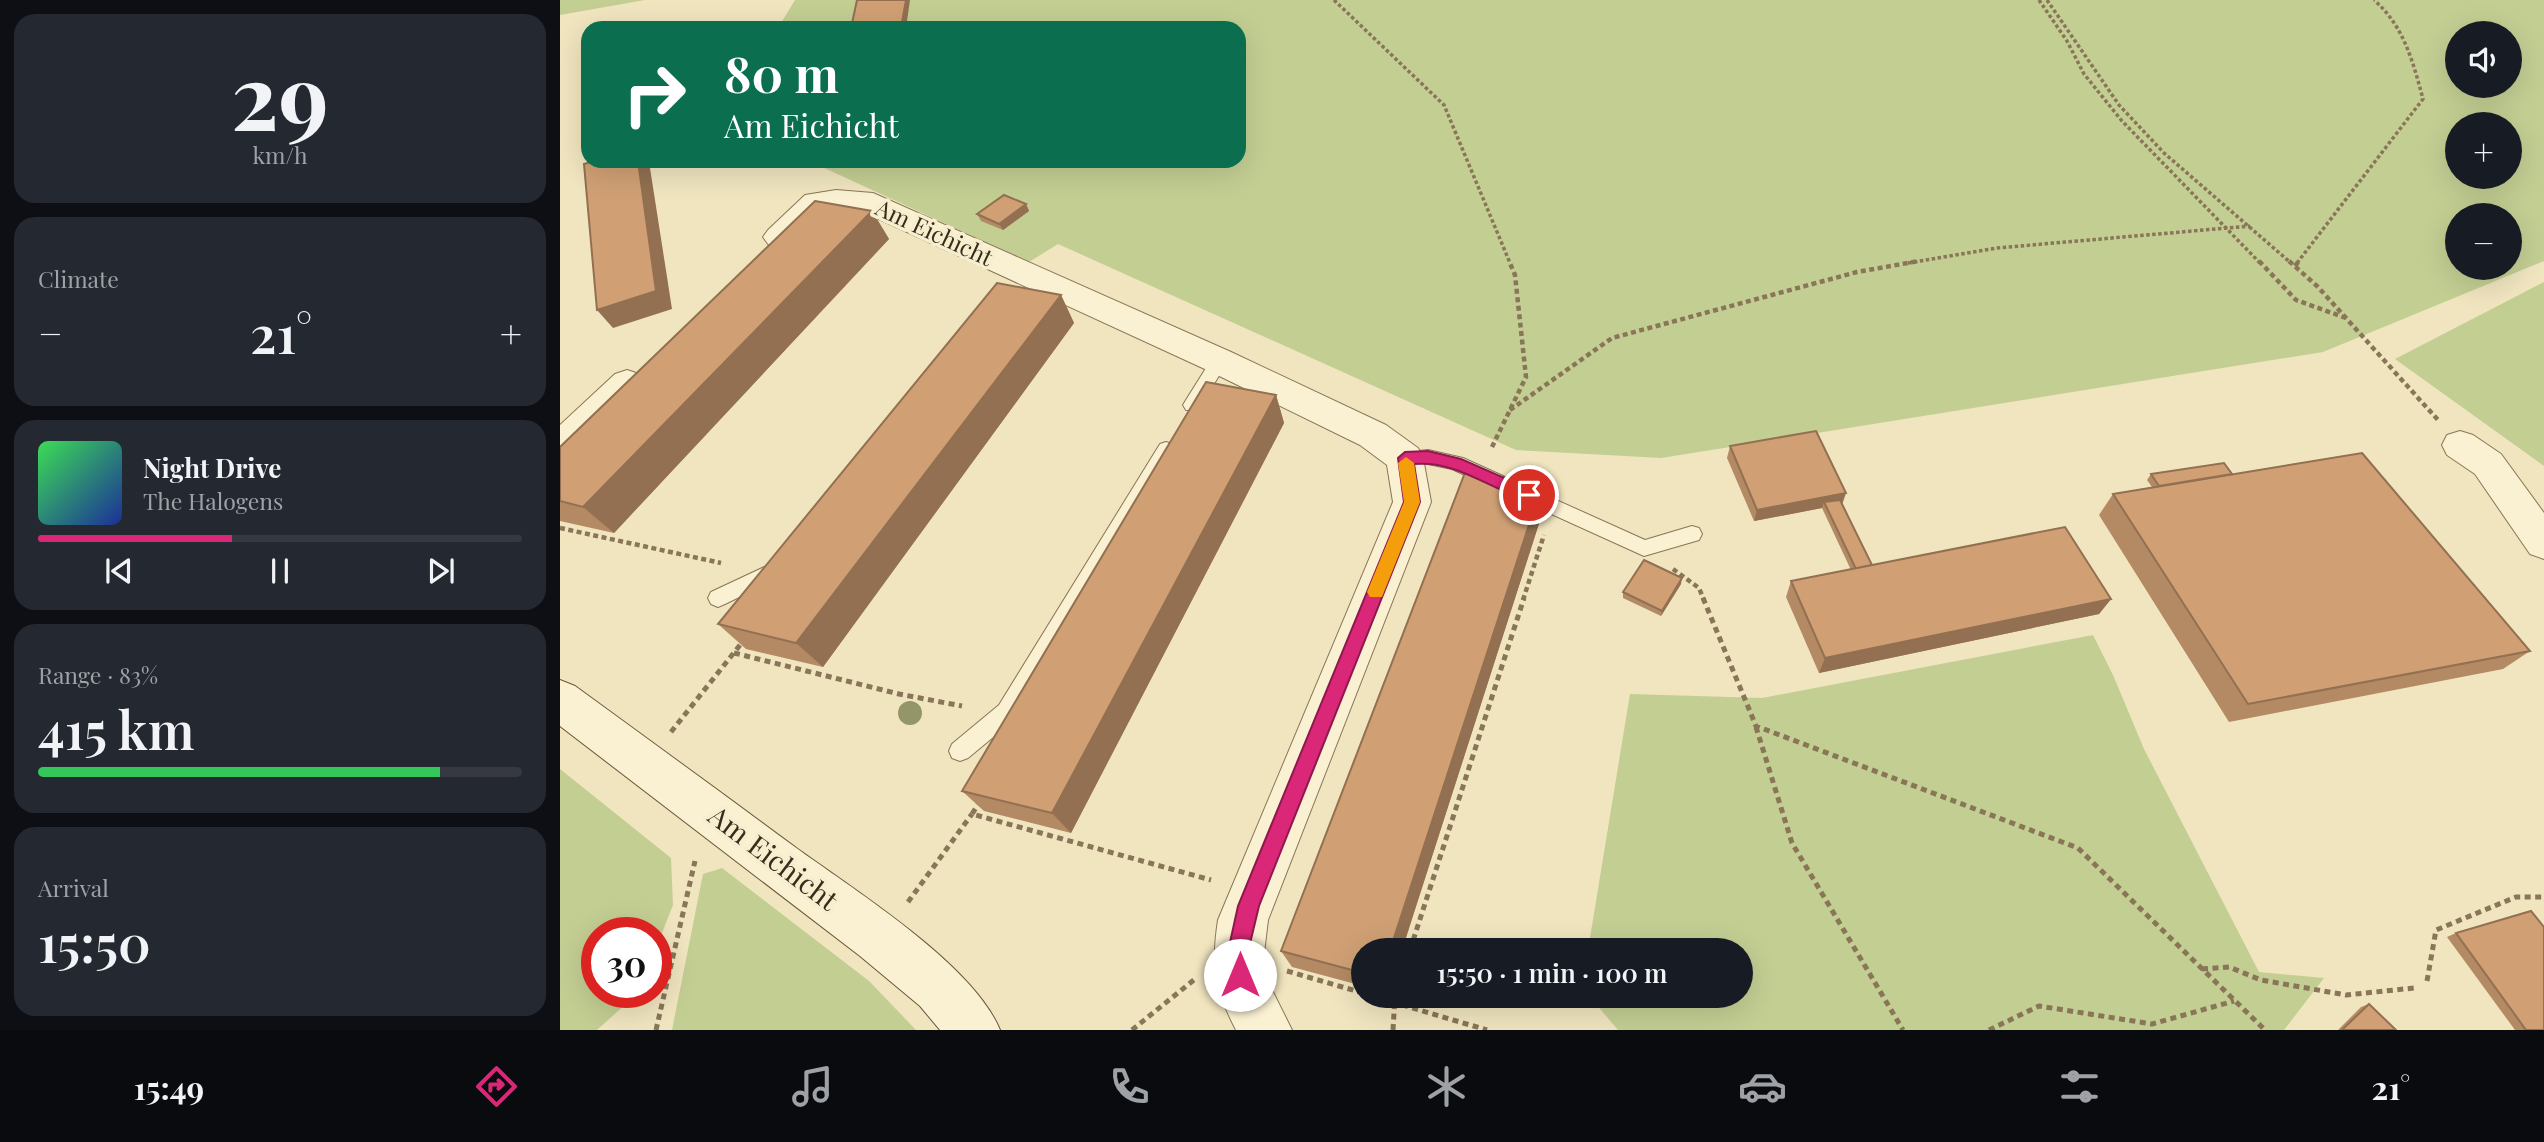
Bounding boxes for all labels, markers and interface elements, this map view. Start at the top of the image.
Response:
map controls [2445,21,2522,280]
button: sound [2445,21,2522,98]
text: 29 [231,33,329,154]
text: 80 m [724,40,839,105]
icon: right [609,49,700,140]
text: Am Eichicht [724,103,899,146]
button: + [2445,112,2522,189]
text: km/h [252,139,308,170]
street label: Am Eichicht [870,191,999,273]
button: − [2445,203,2522,280]
text: Climate [38,263,119,294]
text: 21° [250,298,312,367]
text: − [38,307,63,358]
text: + [500,307,522,358]
text: Night Drive [143,450,281,485]
pin [1499,465,1559,525]
icon: arrive [1510,476,1548,514]
text: The Halogens [143,485,283,516]
icon: previous [100,552,138,590]
icon: pause [261,552,299,590]
icon: next [422,552,460,590]
text: Range · 83% [38,659,158,690]
text: 415 km [38,694,194,763]
street label: Am Eichicht [701,795,847,918]
text: Arrival [38,872,109,903]
text: 15:50 [38,907,151,976]
speed limit sign: 30 [581,917,672,1008]
position arrow [1203,938,1277,1012]
text: 15:50 · 1 min · 100 m [1437,955,1667,990]
icon: directions [472,1062,521,1111]
icon: music [788,1062,837,1111]
icon: phone [1105,1062,1154,1111]
icon: climate [1422,1062,1471,1111]
icon: car [1738,1062,1787,1111]
icon: filters [2055,1062,2104,1111]
text: 15:49 [134,1065,204,1108]
text: 21° [2371,1065,2410,1108]

